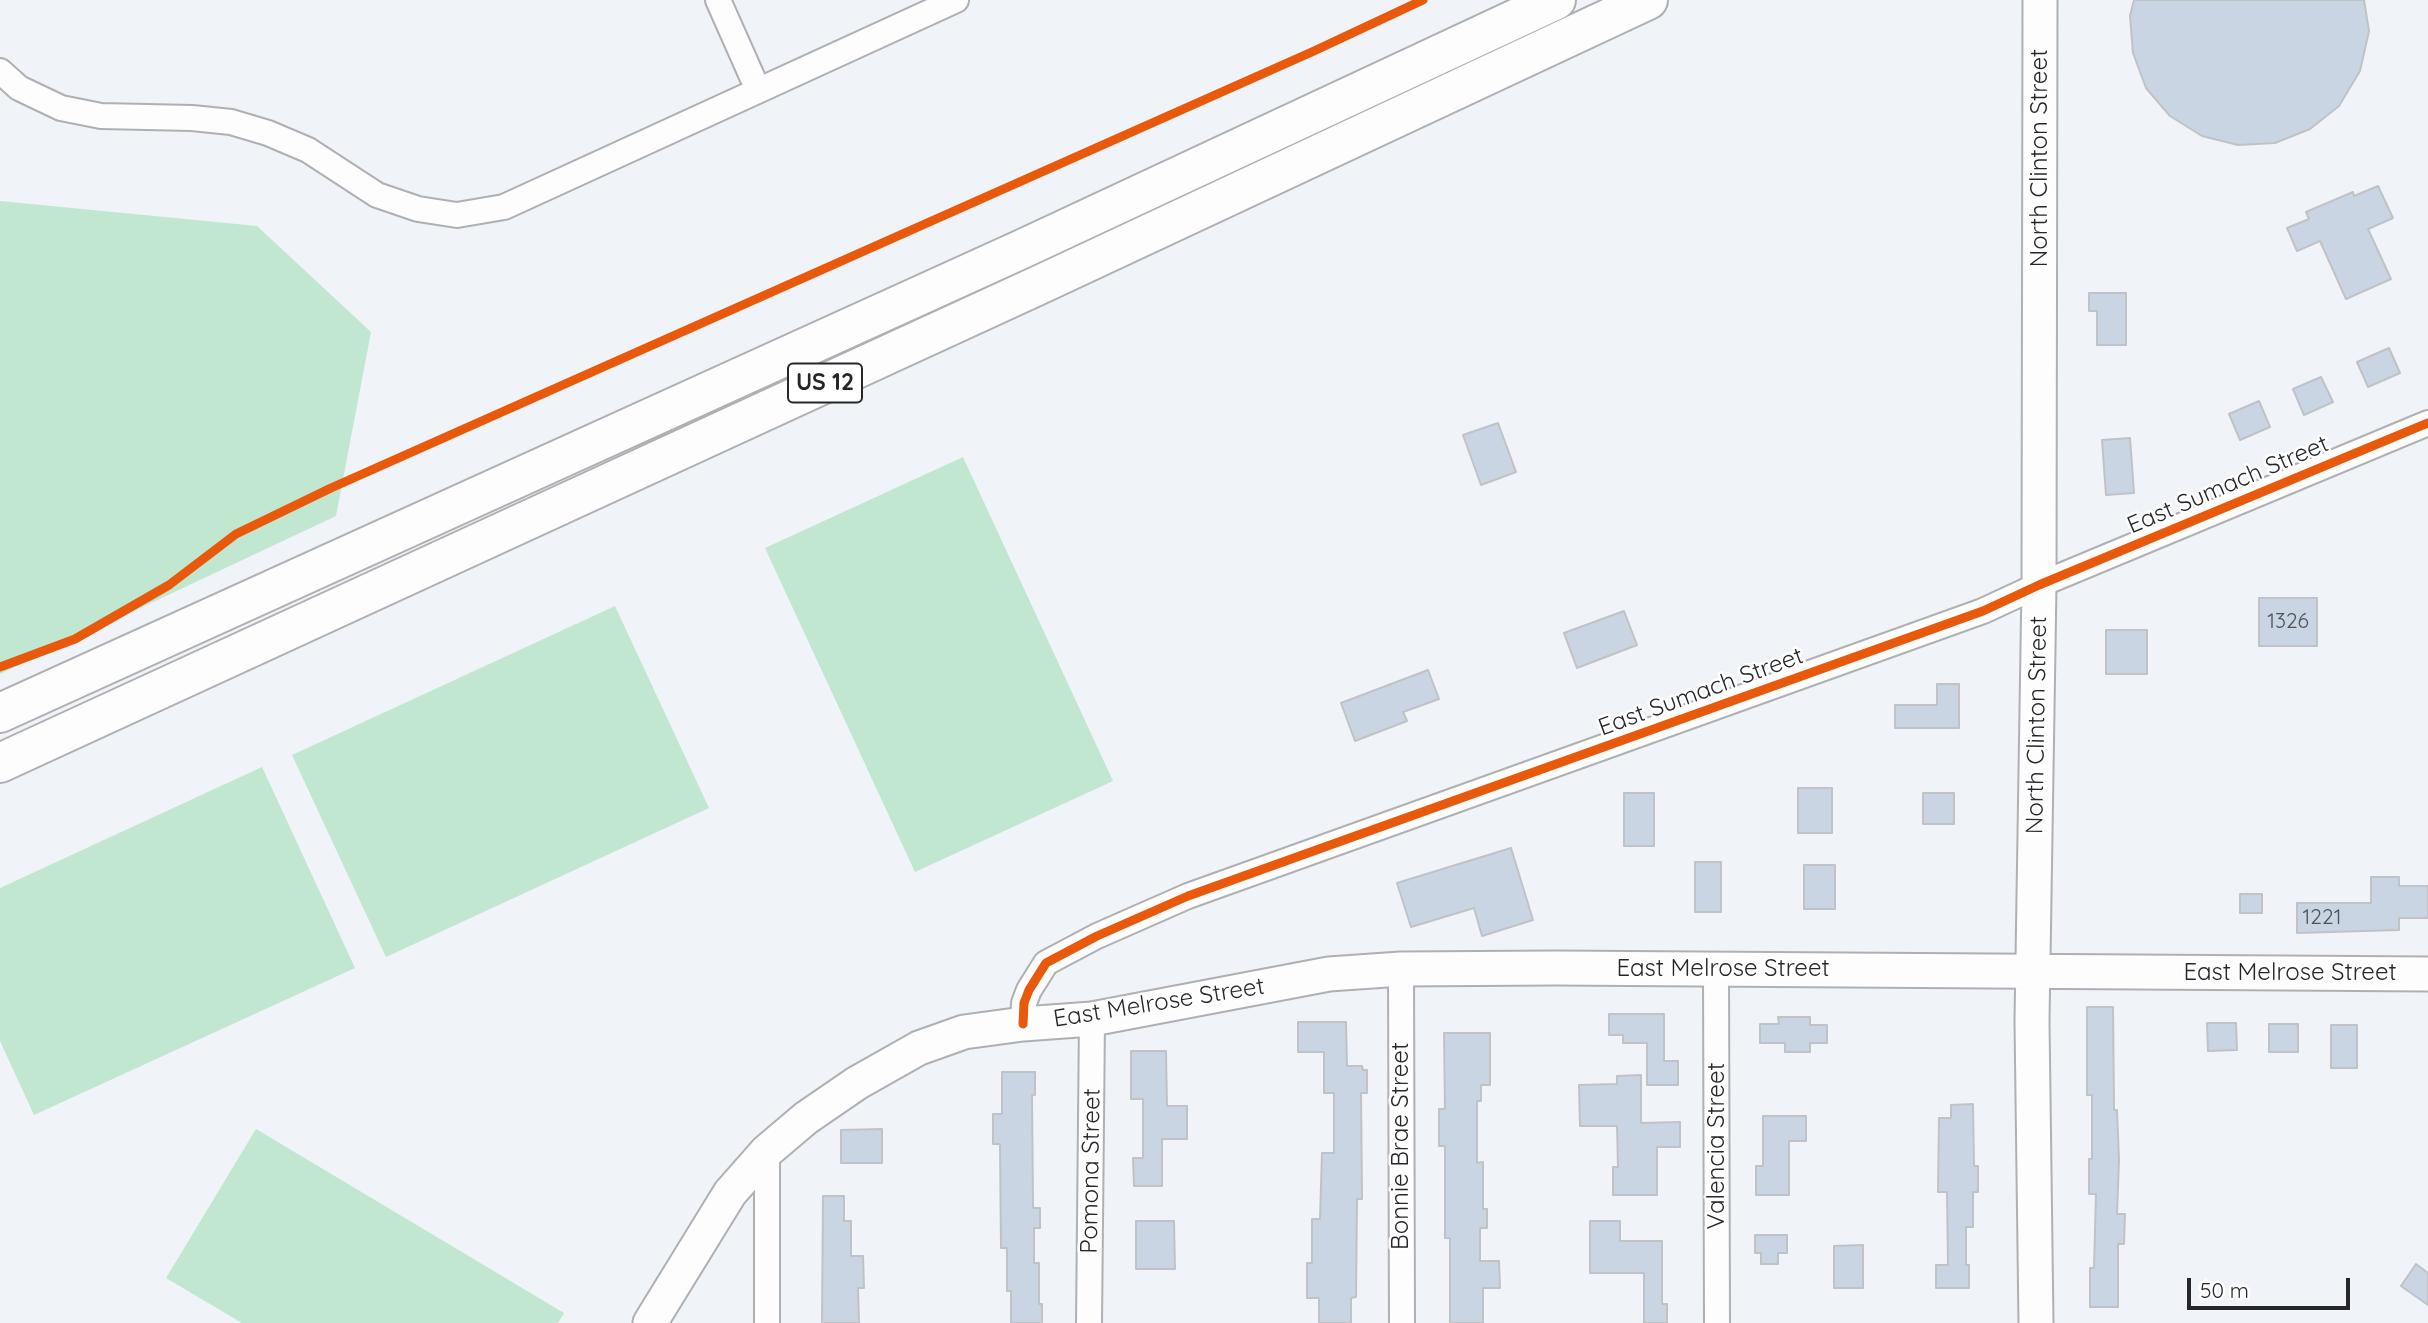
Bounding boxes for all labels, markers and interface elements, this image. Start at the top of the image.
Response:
street label: North Clinton Street [2026,49,2054,267]
road number: US 12 [788,364,862,402]
street label: East Sumach Street [2123,430,2333,540]
house number: 1326 [2267,609,2309,635]
street label: North Clinton Street [2021,616,2053,834]
street label: East Sumach Street [1595,642,1807,742]
house number: 1221 [2303,905,2341,931]
street label: East Melrose Street [1616,955,1830,983]
street label: East Melrose Street [2183,959,2397,987]
street label: East Melrose Street [1051,972,1267,1034]
street label: Bonnie Brae Street [1387,1042,1415,1250]
street label: Valencia Street [1703,1062,1731,1230]
street label: Pomona Street [1075,1088,1107,1254]
scale bar [2190,1264,2353,1308]
text: 50 m [2200,1277,2249,1303]

